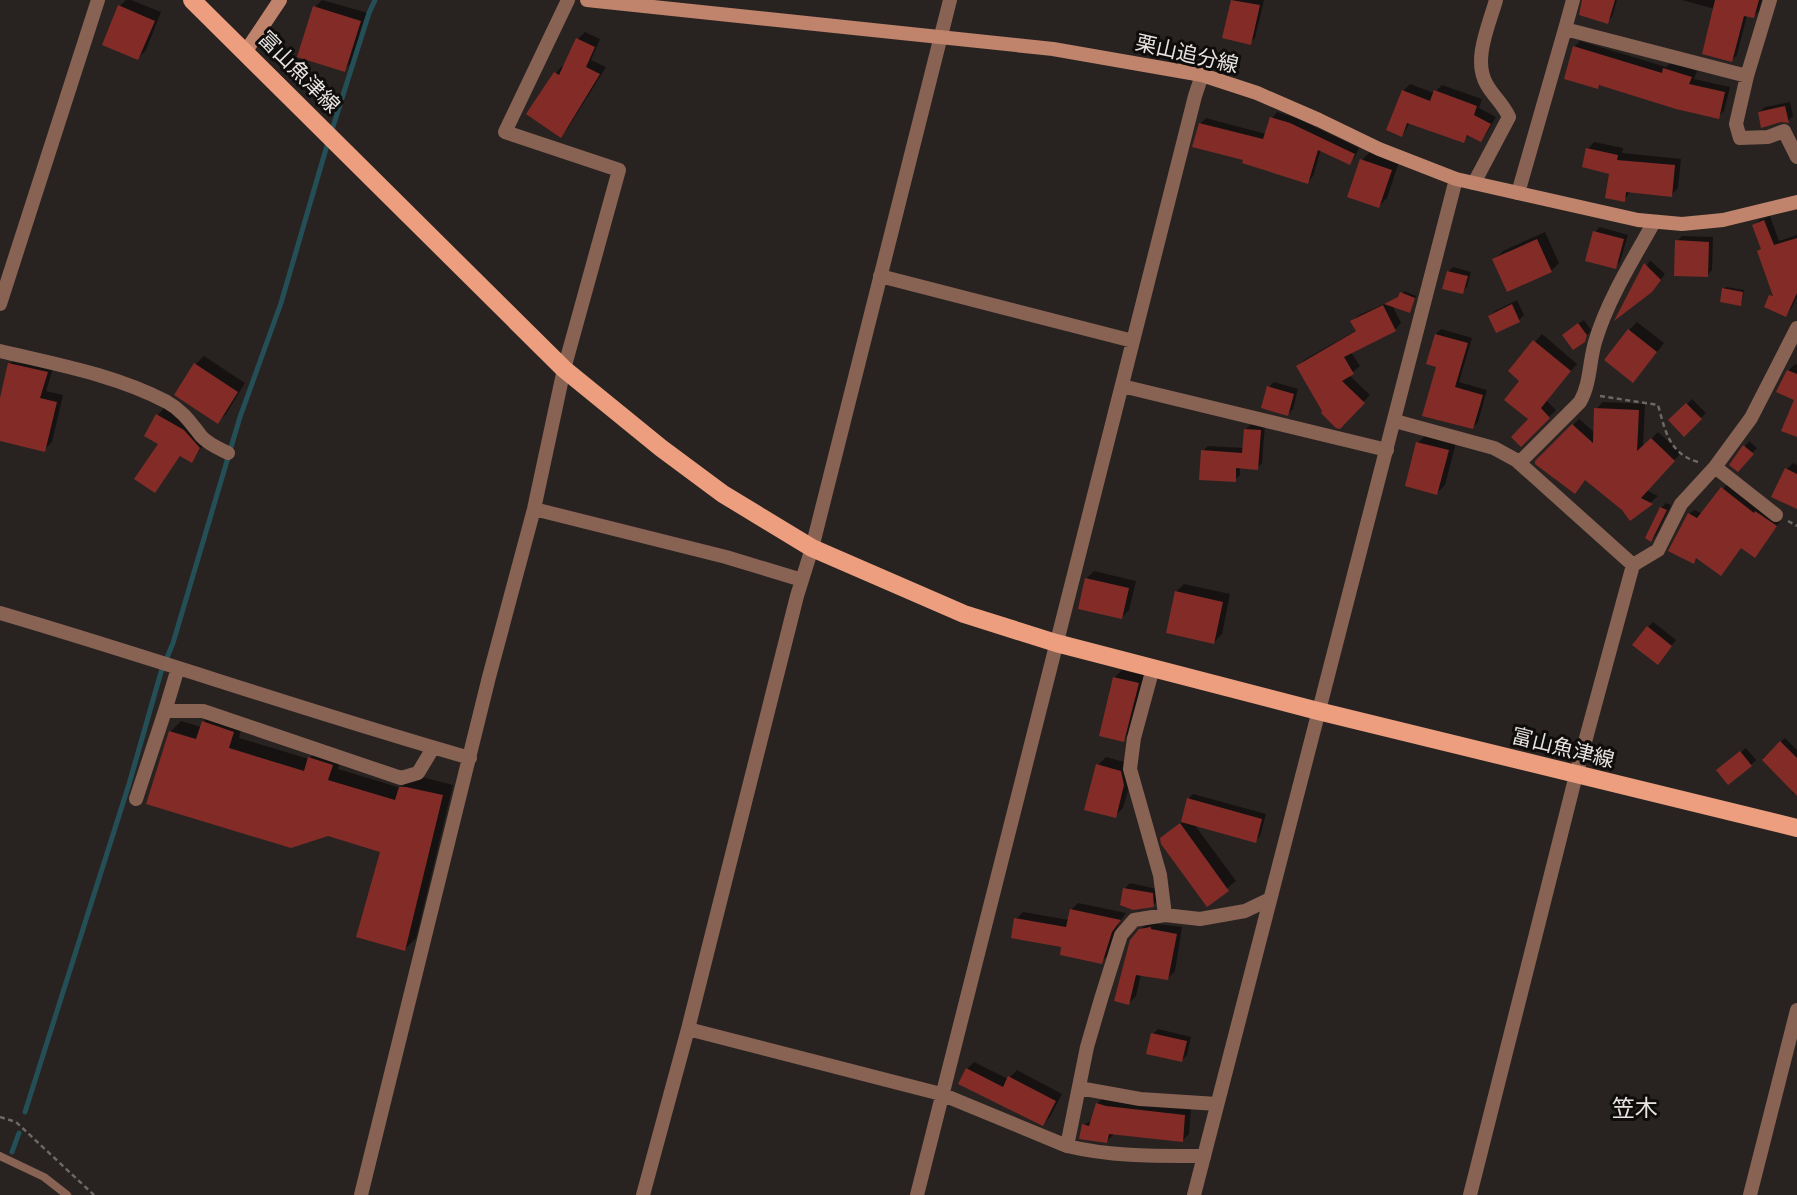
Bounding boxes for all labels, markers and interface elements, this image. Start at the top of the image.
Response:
street label: 富山魚津線 [253,24,347,118]
street label: 栗山追分線 [1133,28,1242,78]
street label: 富山魚津線 [1509,721,1618,773]
district label: 笠木 [1612,1092,1658,1122]

